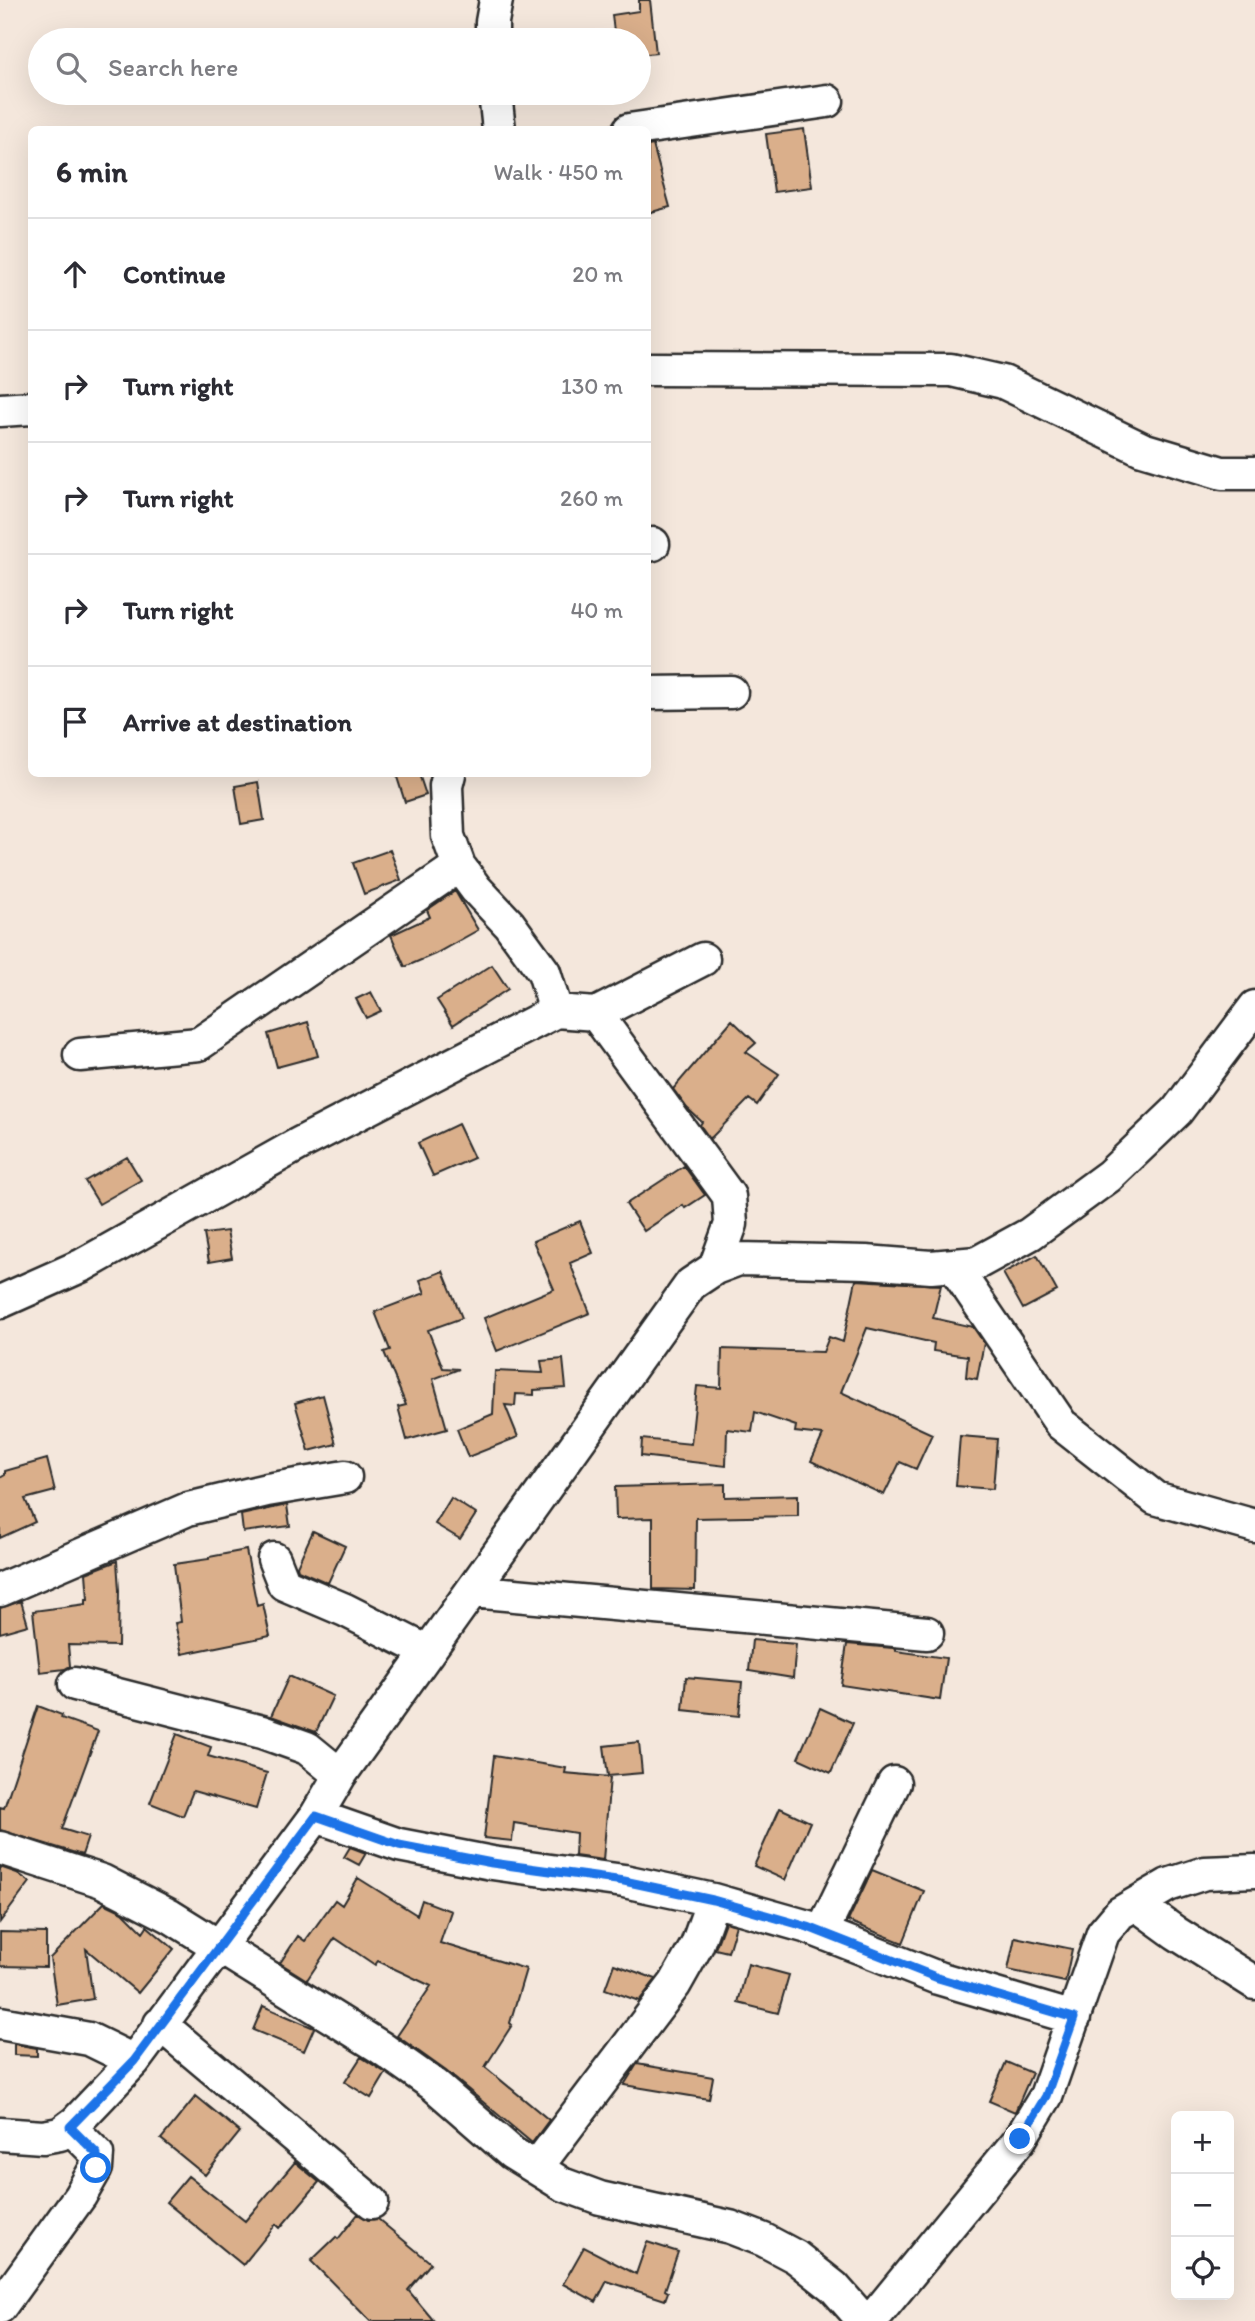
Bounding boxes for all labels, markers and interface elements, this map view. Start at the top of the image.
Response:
search box [28,28,651,105]
icon: search [52,48,90,86]
text: Search here [108,51,238,83]
text: 6 min [56,153,128,190]
text: Walk · 450 m [493,158,623,186]
icon: ahead [56,255,94,293]
text: Continue [123,258,226,290]
text: 20 m [572,260,623,288]
icon: right [56,367,94,405]
text: Turn right [123,370,234,402]
text: 130 m [561,372,623,400]
icon: right [56,479,94,517]
text: Turn right [123,482,234,514]
text: 260 m [560,484,623,512]
icon: right [56,591,94,629]
text: Turn right [123,594,234,626]
text: 40 m [570,596,623,624]
icon: arrive [56,703,94,741]
text: Arrive at destination [123,706,352,738]
map controls [1171,2111,1234,2300]
button: + [1171,2111,1234,2174]
route end [1004,2123,1035,2154]
route start [80,2152,111,2183]
button: − [1171,2174,1234,2237]
button: locate [1171,2237,1234,2300]

